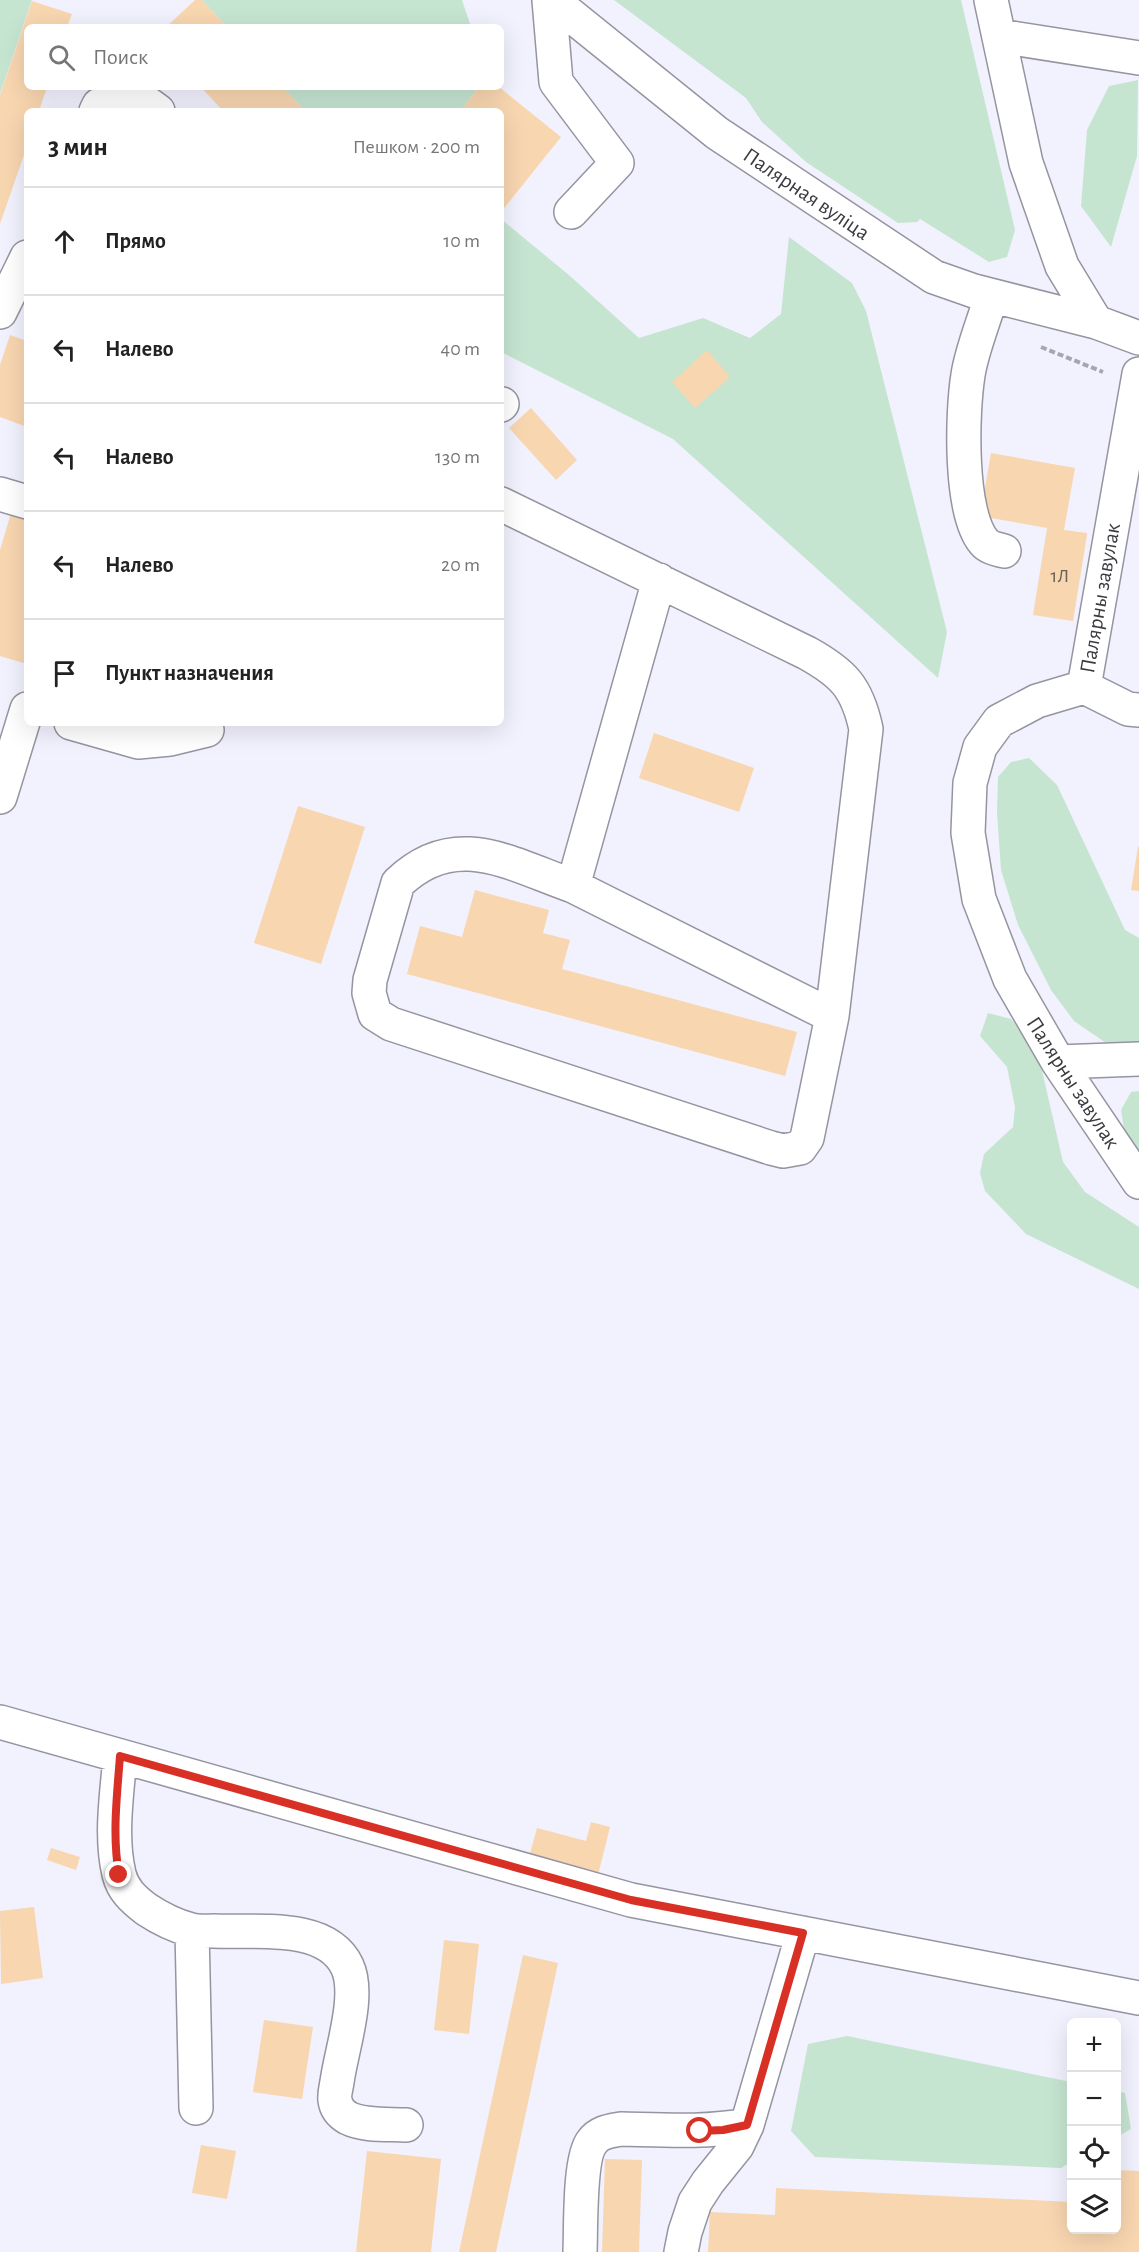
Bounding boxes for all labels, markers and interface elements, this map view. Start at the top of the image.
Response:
search box [24,24,504,90]
icon: search [45,41,78,74]
text: Поиск [93,46,148,68]
text: 3 мин [48,134,108,160]
text: Пешком · 200 m [353,137,480,157]
street label: Палярная вуліца [739,144,874,244]
icon: ahead [48,225,81,258]
text: Прямо [105,230,166,252]
text: 10 m [443,231,480,251]
icon: left [48,333,81,366]
text: Налево [105,338,174,360]
text: 40 m [441,339,480,359]
icon: left [48,441,81,474]
text: Налево [105,446,174,468]
text: 130 m [435,447,480,467]
street label: Палярны завулак [1076,521,1124,675]
icon: left [48,549,81,582]
text: Налево [105,554,174,576]
text: 20 m [441,555,480,575]
house number: 1Л [1051,566,1069,586]
icon: arrive [48,657,81,690]
text: Пункт назначения [105,662,274,684]
street label: Палярны завулак [1023,1013,1124,1152]
route end [105,1861,131,1887]
map controls [1067,2018,1121,2234]
button: + [1067,2018,1121,2072]
button: − [1067,2072,1121,2126]
route start [686,2117,712,2143]
button: locate [1067,2126,1121,2180]
button: layers [1067,2180,1121,2234]

